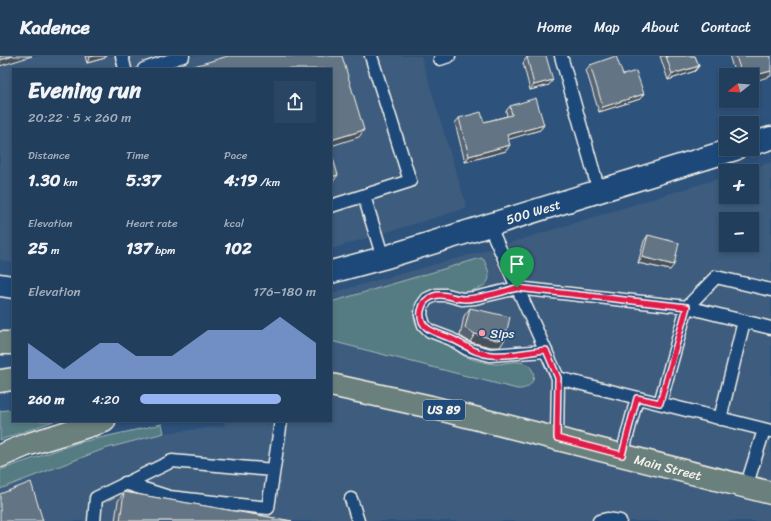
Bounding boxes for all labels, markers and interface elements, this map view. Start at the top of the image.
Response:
text: Kadence [20,11,90,44]
text: Home [537,15,572,40]
text: Map [594,15,620,40]
text: About [642,15,679,40]
text: Contact [701,15,751,40]
north arrow [719,68,759,108]
map controls [719,68,759,252]
text: Evening run [28,71,141,110]
button: share [274,81,316,123]
text: 20:22 · 5 × 260 m [28,106,131,129]
button: layers [719,116,759,156]
text: Distance [28,146,70,165]
text: Time [126,146,149,165]
text: Pace [224,146,247,165]
button: + [719,164,759,204]
text: 1.30 [28,165,61,195]
text: 5:37 [126,165,161,195]
text: 4:19 [224,165,258,195]
text: km [61,173,78,192]
text: /km [258,173,280,192]
street label: 500 West [503,192,564,231]
button: − [719,212,759,252]
text: Elevation [28,214,73,233]
text: Heart rate [126,214,178,233]
text: kcal [224,214,244,233]
text: 25 [28,233,48,263]
text: 137 [126,233,152,263]
text: 102 [224,233,252,263]
text: m [48,241,60,260]
text: bpm [152,241,176,260]
pin [500,247,534,288]
icon: arrive [506,253,528,275]
text: Elevation [28,280,81,303]
text: 176–180 m [253,280,316,303]
place label: Sips [490,322,515,345]
marker: Sips [477,328,487,338]
text: 260 m [28,388,64,411]
text: 4:20 [92,388,120,411]
road number: US 89 [423,400,465,420]
street label: Main Street [632,447,705,487]

